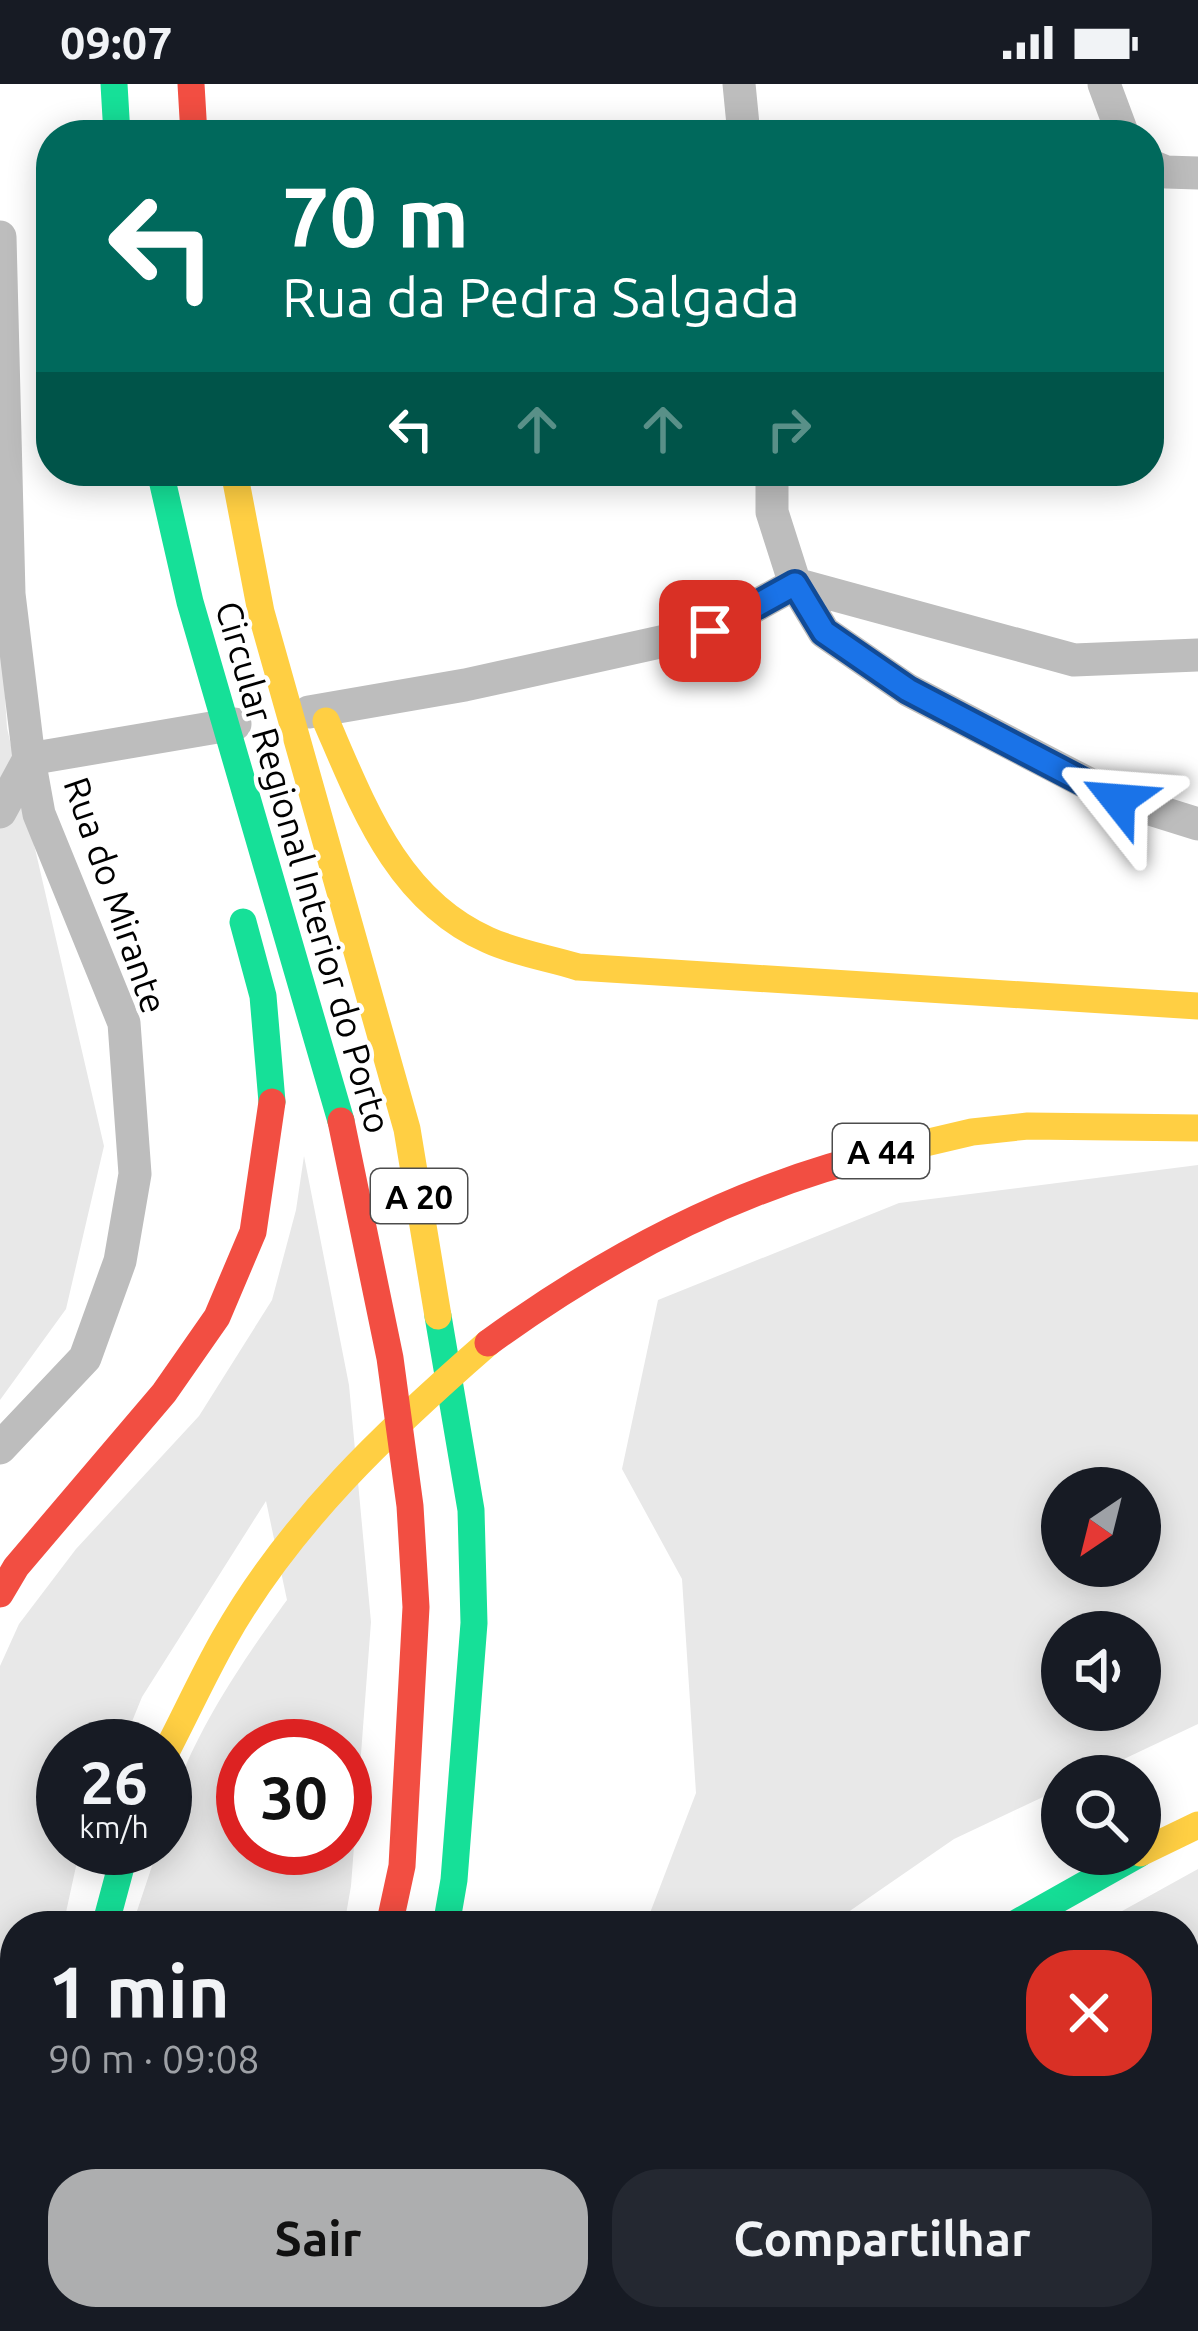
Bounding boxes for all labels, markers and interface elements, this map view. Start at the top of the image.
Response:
text: 09:07 [60,17,173,68]
icon: left [84,168,240,324]
text: 70 m [282,169,469,263]
text: Rua da Pedra Salgada [282,267,800,327]
icon: left [378,396,444,462]
icon: ahead [504,396,570,462]
icon: ahead [630,396,696,462]
icon: right [756,396,822,462]
pin [659,580,761,682]
street label: Circular Regional Interior do Porto [208,596,400,1138]
icon: arrive [677,598,743,664]
position arrow [1055,737,1181,863]
street label: Rua do Mirante [56,772,176,1018]
road number: A 44 [833,1124,929,1178]
road number: A 20 [371,1169,467,1223]
north arrow [1041,1467,1161,1587]
map controls [1041,1467,1161,1875]
button: sound [1041,1611,1161,1731]
speed limit sign: 30 [216,1719,372,1875]
text: 26 [80,1748,148,1815]
button: search [1041,1755,1161,1875]
text: km/h [79,1810,149,1844]
button: close [1026,1950,1152,2076]
text: 1 min [48,1951,230,2032]
text: 90 m · 09:08 [48,2037,260,2080]
button: Sair [48,2169,588,2307]
button: Compartilhar [612,2169,1152,2307]

